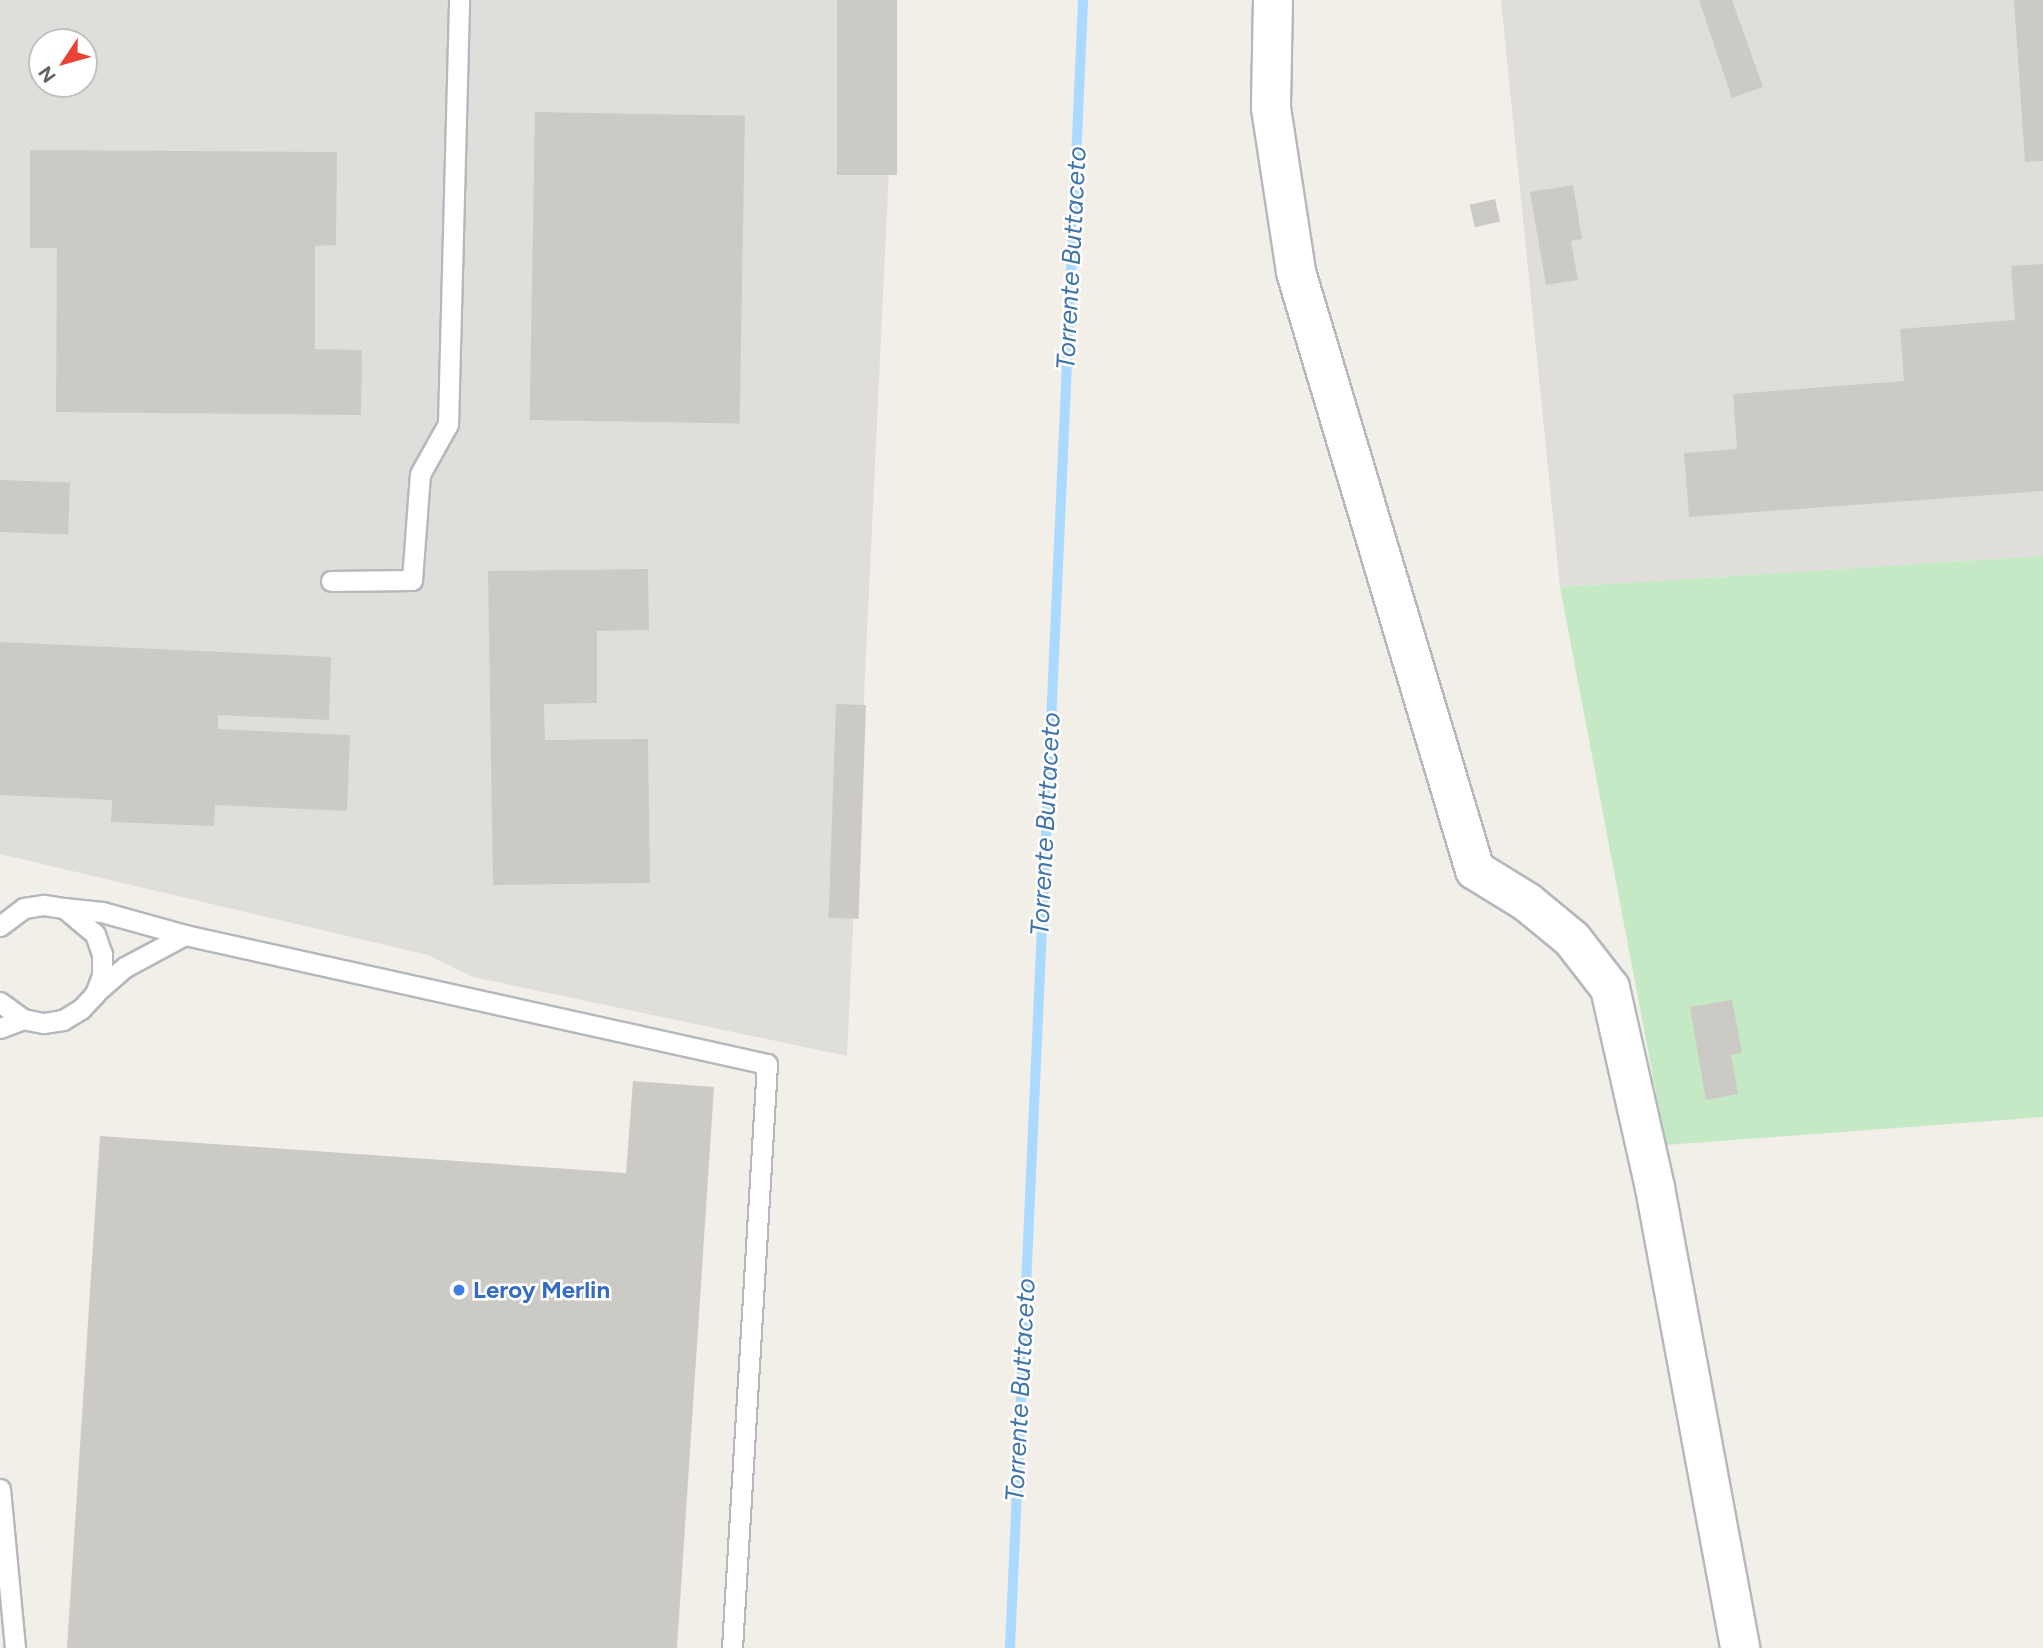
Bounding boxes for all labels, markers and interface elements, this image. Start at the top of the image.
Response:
north arrow [28,28,98,98]
text: N [34,62,61,87]
water label: Torrente Buttaceto [1051,145,1093,371]
water label: Torrente Buttaceto [1025,711,1067,937]
place label: Leroy Merlin [473,1276,610,1304]
water label: Torrente Buttaceto [1000,1277,1042,1503]
marker: Leroy Merlin [451,1282,467,1298]

